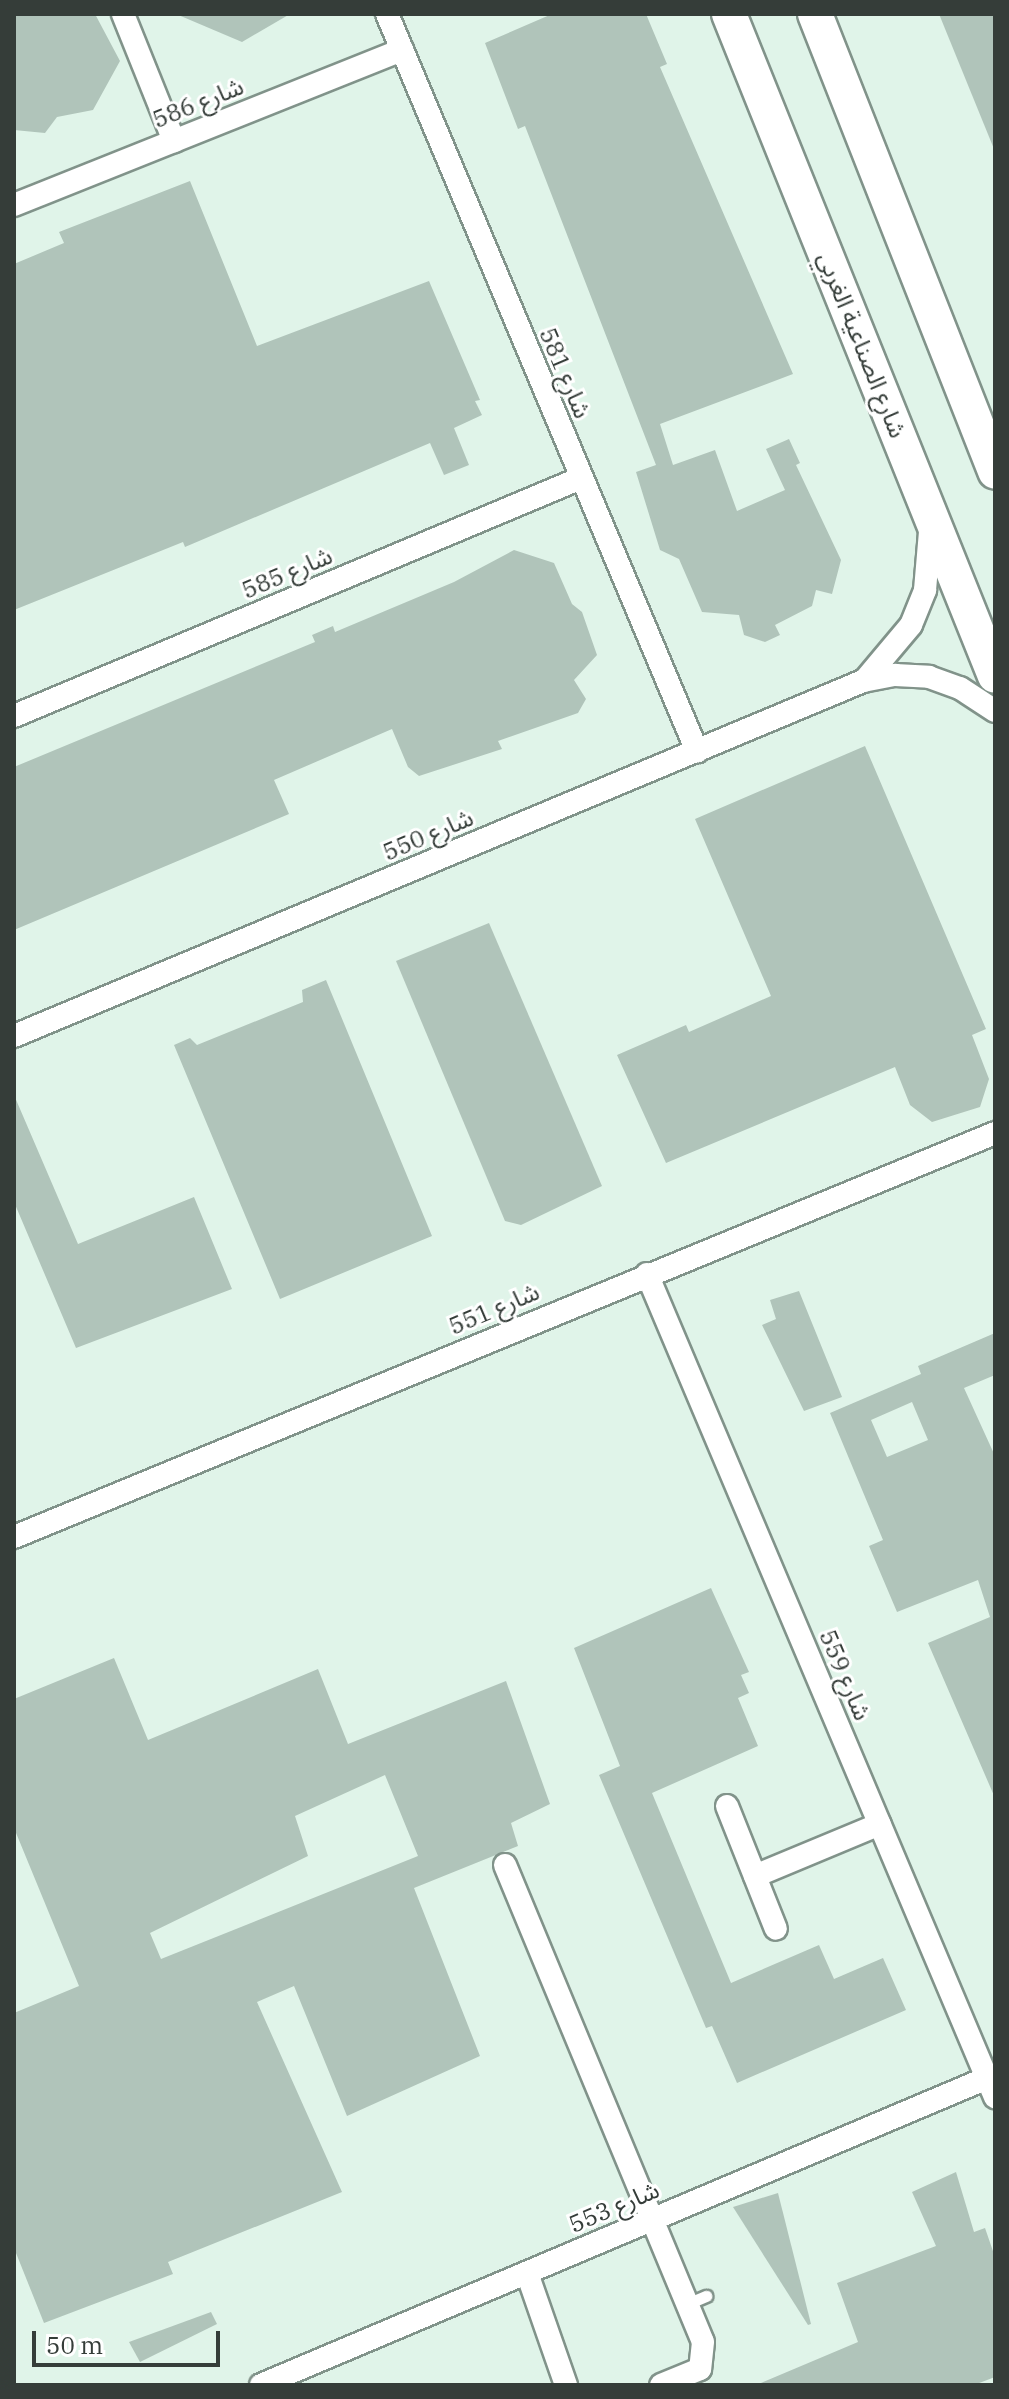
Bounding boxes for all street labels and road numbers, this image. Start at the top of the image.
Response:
street label: شارع 586 [148,72,248,134]
street label: شارع الصناعية الغربي [812,248,912,442]
street label: شارع 581 [533,323,597,423]
street label: شارع 585 [237,541,337,605]
street label: شارع 550 [378,803,478,867]
street label: شارع 551 [444,1277,544,1341]
street label: شارع 559 [813,1625,877,1725]
street label: شارع 553 [564,2175,664,2239]

